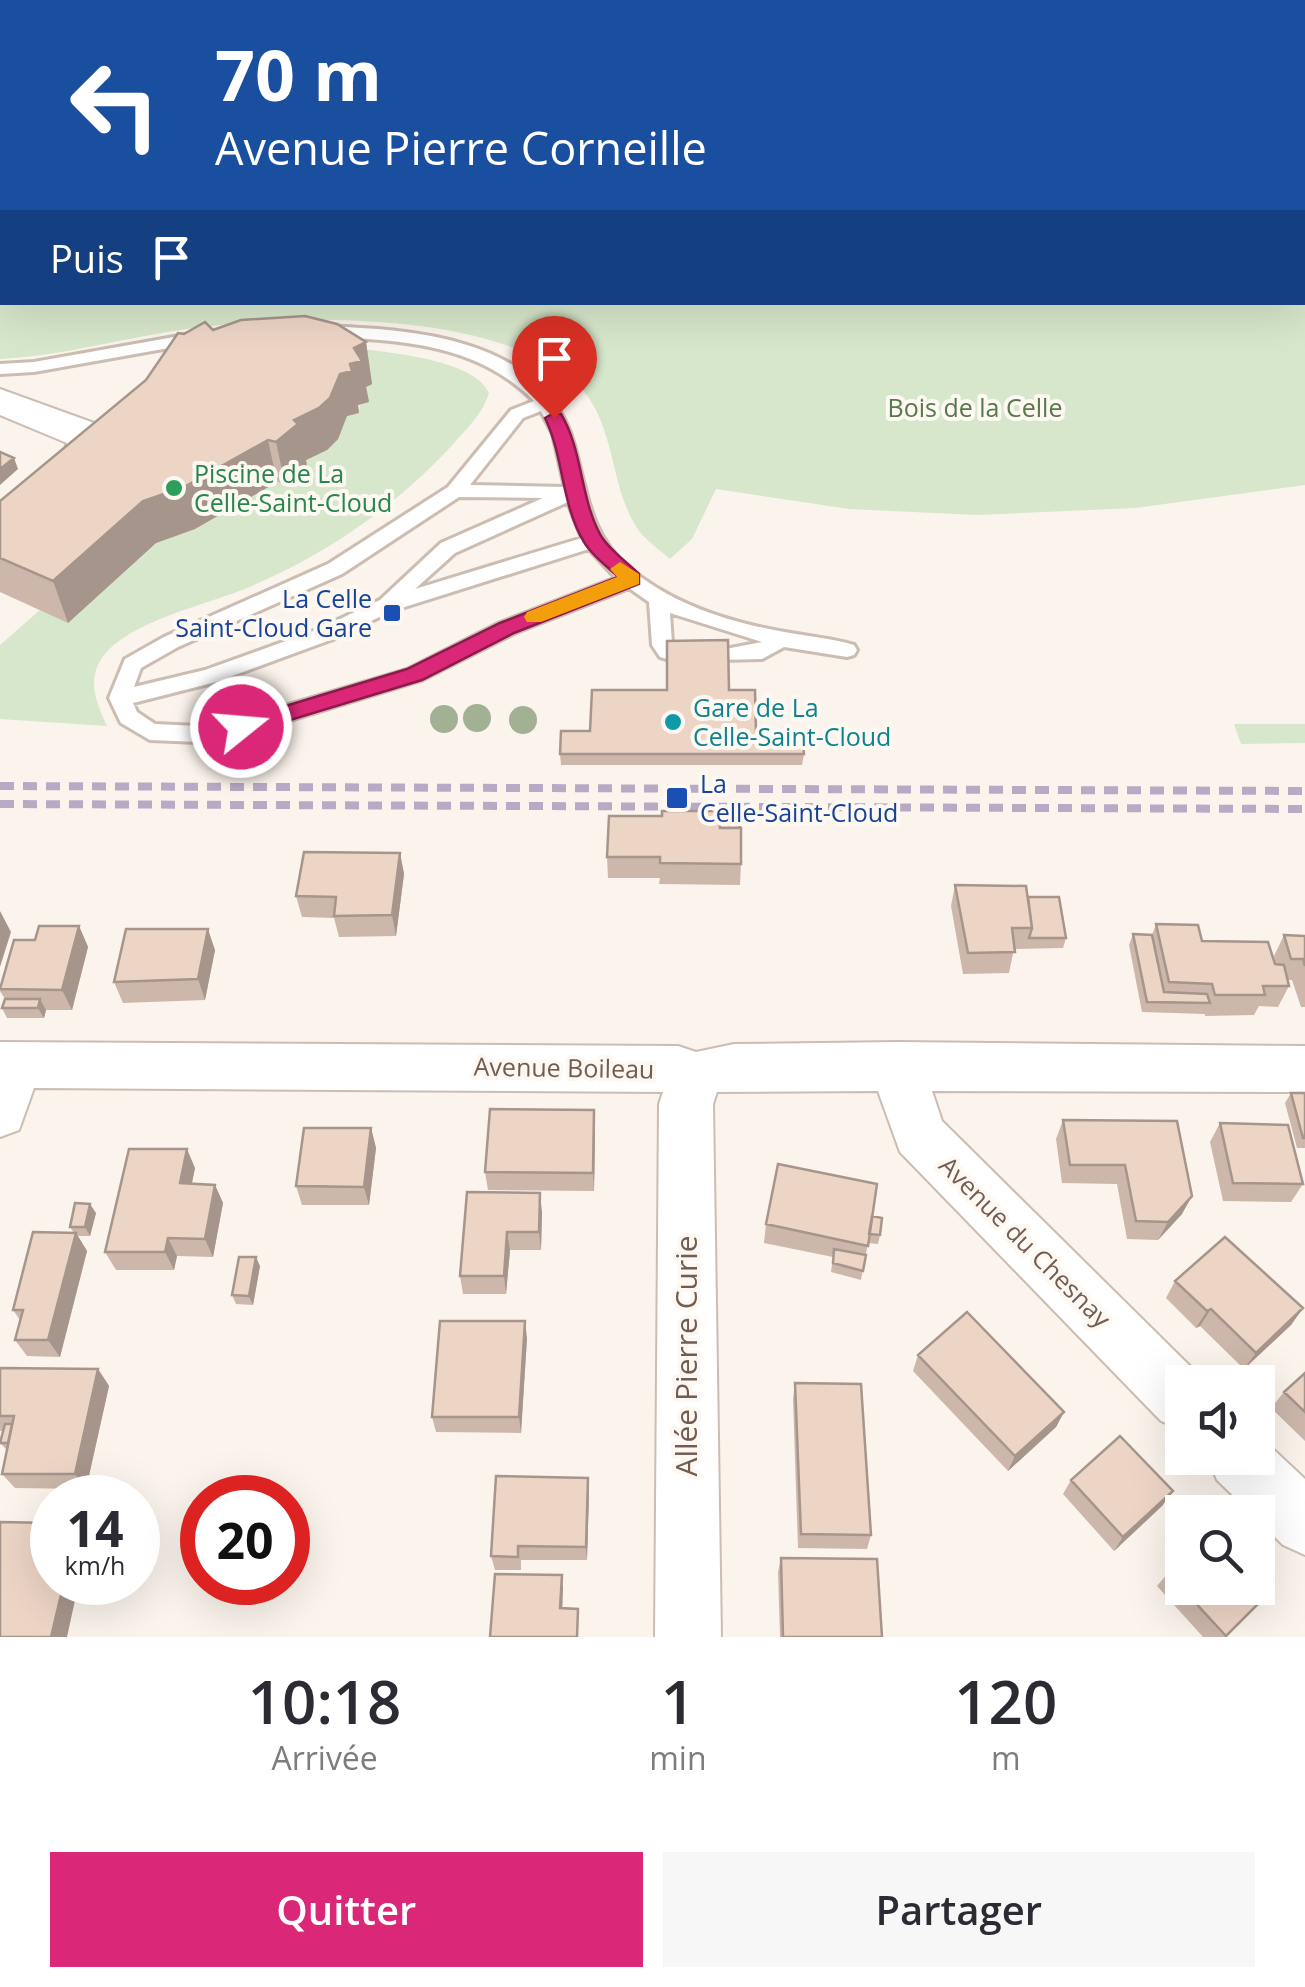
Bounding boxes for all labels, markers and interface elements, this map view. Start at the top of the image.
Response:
text: 70 m [215,26,382,122]
icon: left [50,40,180,170]
text: Avenue Pierre Corneille [215,117,707,178]
icon: arrive [144,230,199,285]
text: Puis [50,232,124,284]
pin [512,316,597,419]
icon: arrive [527,331,582,386]
park label: Bois de la Celle [888,390,1062,424]
place label: Piscine de La Celle-Saint-Cloud [194,456,392,519]
marker: Piscine de La Celle-Saint-Cloud [163,477,185,499]
place label: La Celle Saint-Cloud Gare [175,581,372,644]
marker: La Celle Saint-Cloud Gare [381,602,403,624]
position arrow [189,675,293,779]
place label: Gare de La Celle-Saint-Cloud [693,690,891,753]
marker: Gare de La Celle-Saint-Cloud [662,711,684,733]
place label: La Celle-Saint-Cloud [700,766,898,829]
marker: La Celle-Saint-Cloud [664,785,690,811]
street label: Avenue Boileau [473,1048,655,1086]
street label: Avenue du Chesnay [933,1148,1119,1335]
street label: Allée Pierre Curie [665,1235,706,1477]
map controls [1165,1365,1275,1605]
button: sound [1165,1365,1275,1475]
speed limit sign: 20 [180,1475,310,1605]
text: 14 [66,1494,124,1562]
button: search [1165,1495,1275,1605]
text: km/h [65,1548,125,1582]
text: 10:18 [248,1660,401,1742]
text: 1 [661,1660,695,1742]
text: 120 [954,1660,1057,1742]
text: Arrivée [271,1736,378,1779]
text: min [649,1736,707,1779]
text: m [991,1736,1021,1779]
button: Quitter [50,1852,643,1967]
button: Partager [663,1852,1255,1967]

